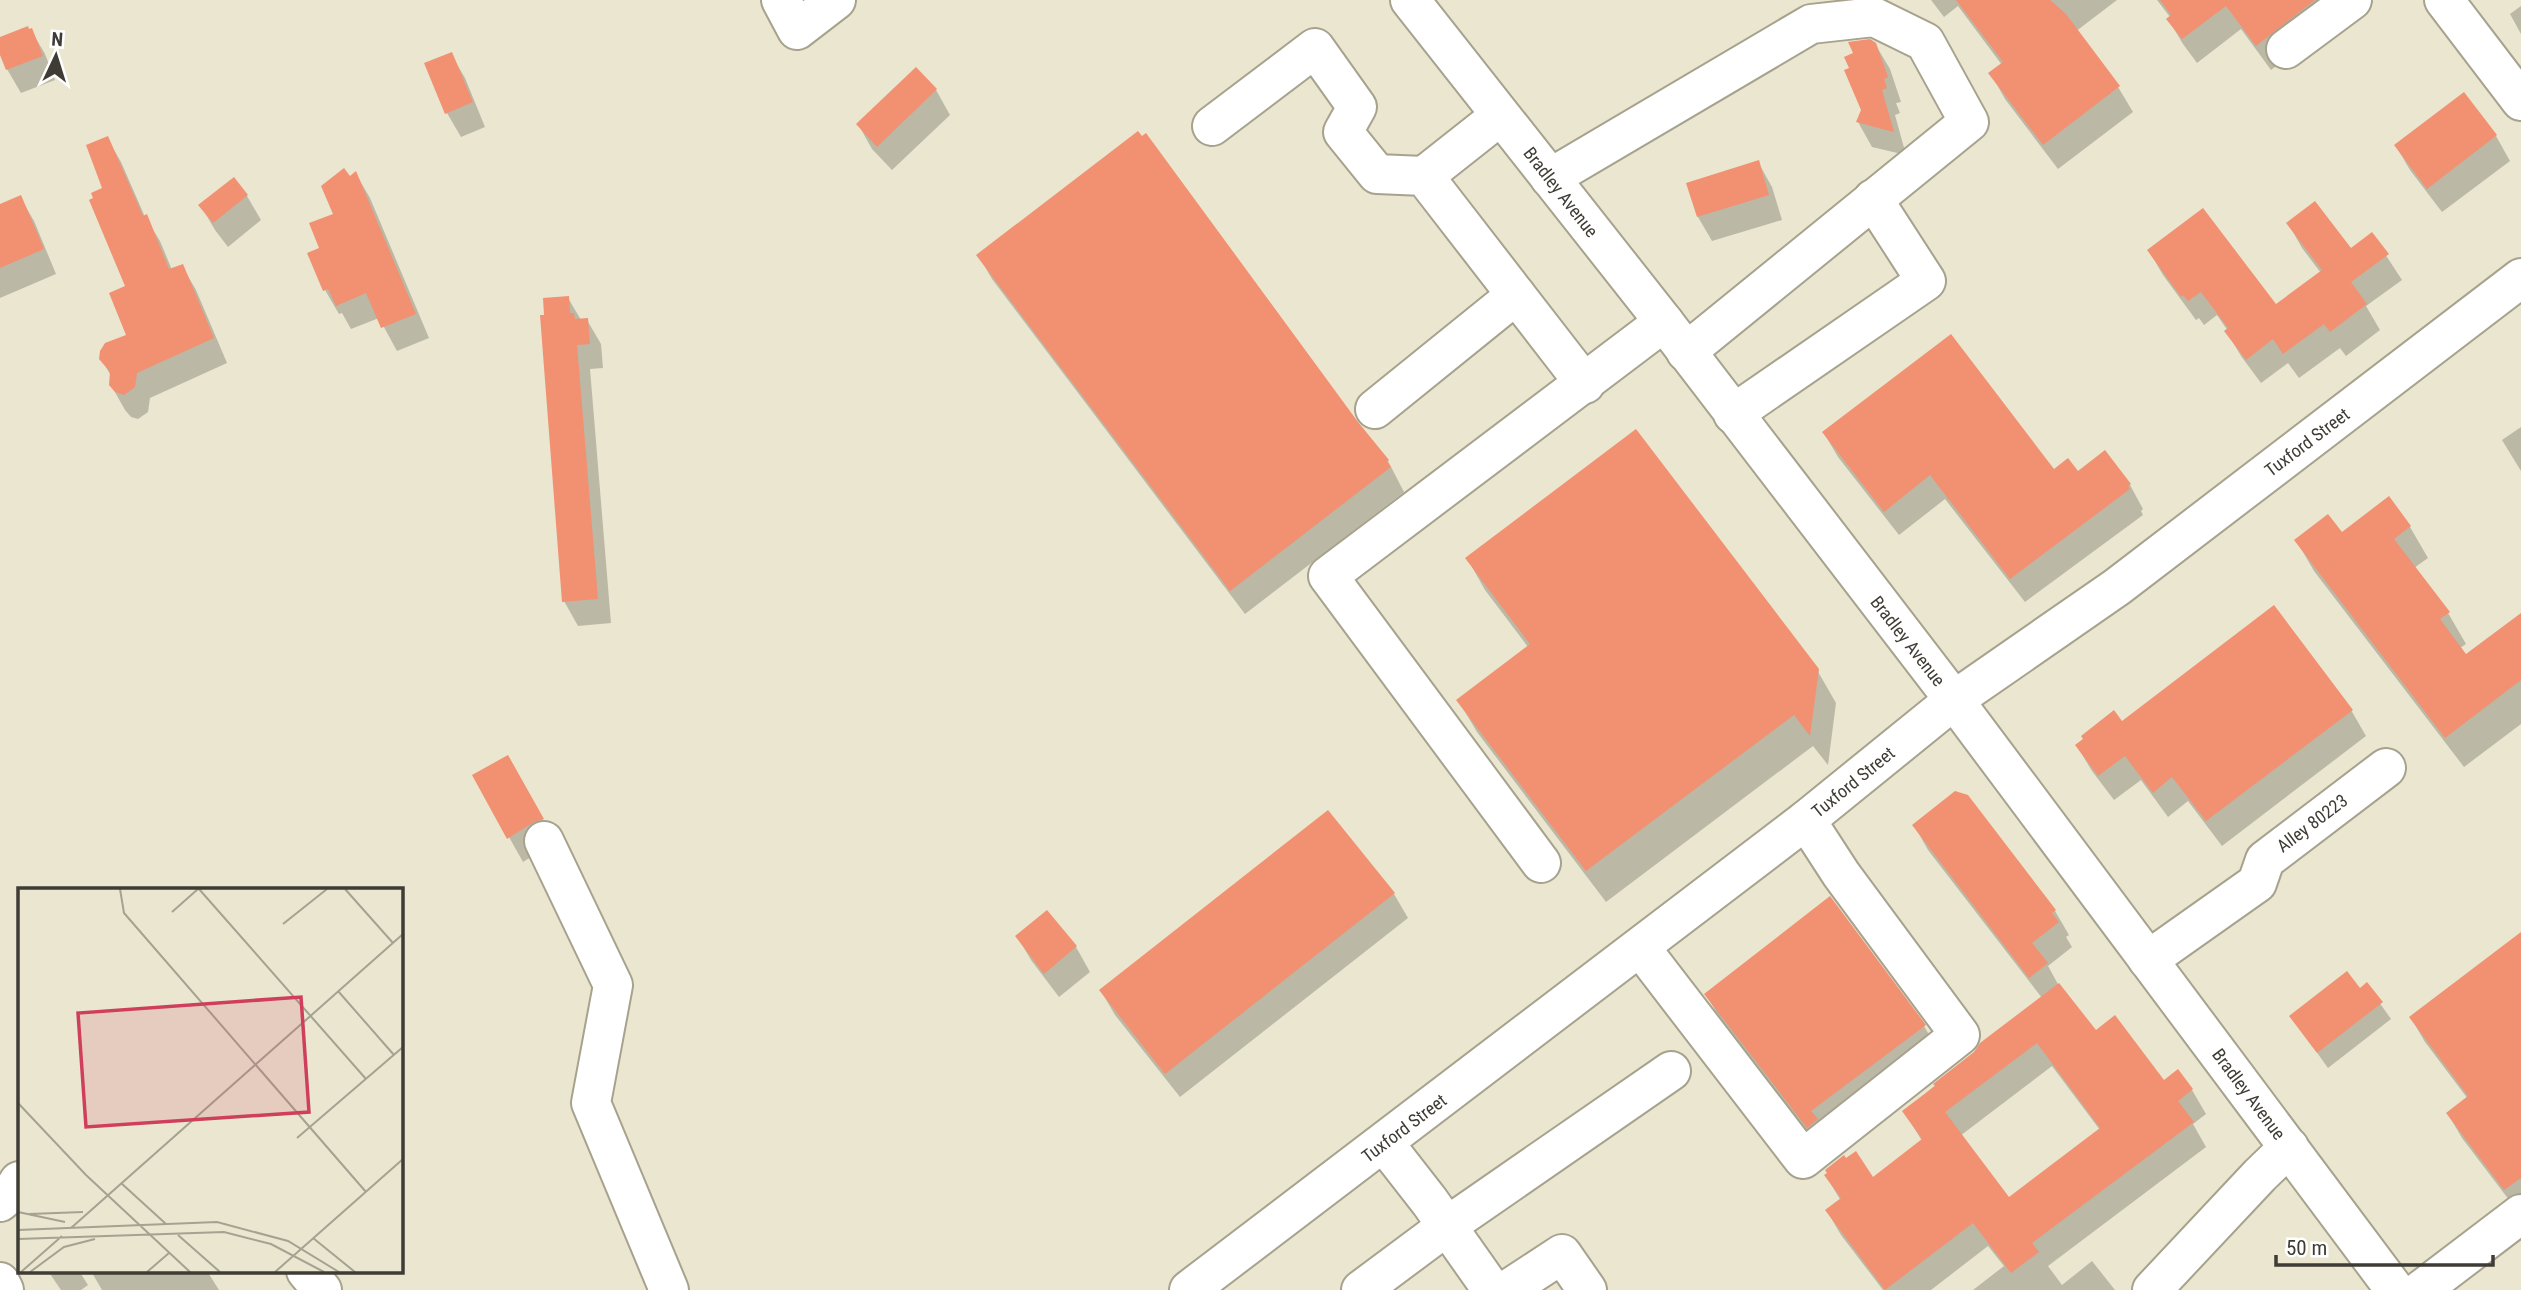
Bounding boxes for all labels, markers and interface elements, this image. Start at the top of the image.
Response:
north arrow [21,21,91,91]
text: N [51,28,64,51]
street label: Bradley Avenue [1519,143,1603,241]
street label: Tuxford Street [2261,403,2353,481]
street label: Bradley Avenue [1866,592,1950,690]
street label: Tuxford Street [1807,742,1899,822]
street label: Alley 80223 [2273,790,2351,856]
inset map [18,888,402,1272]
street label: Bradley Avenue [2208,1044,2290,1144]
street label: Tuxford Street [1358,1089,1450,1167]
scale bar [2276,1224,2493,1268]
text: 50 m [2286,1236,2327,1260]

